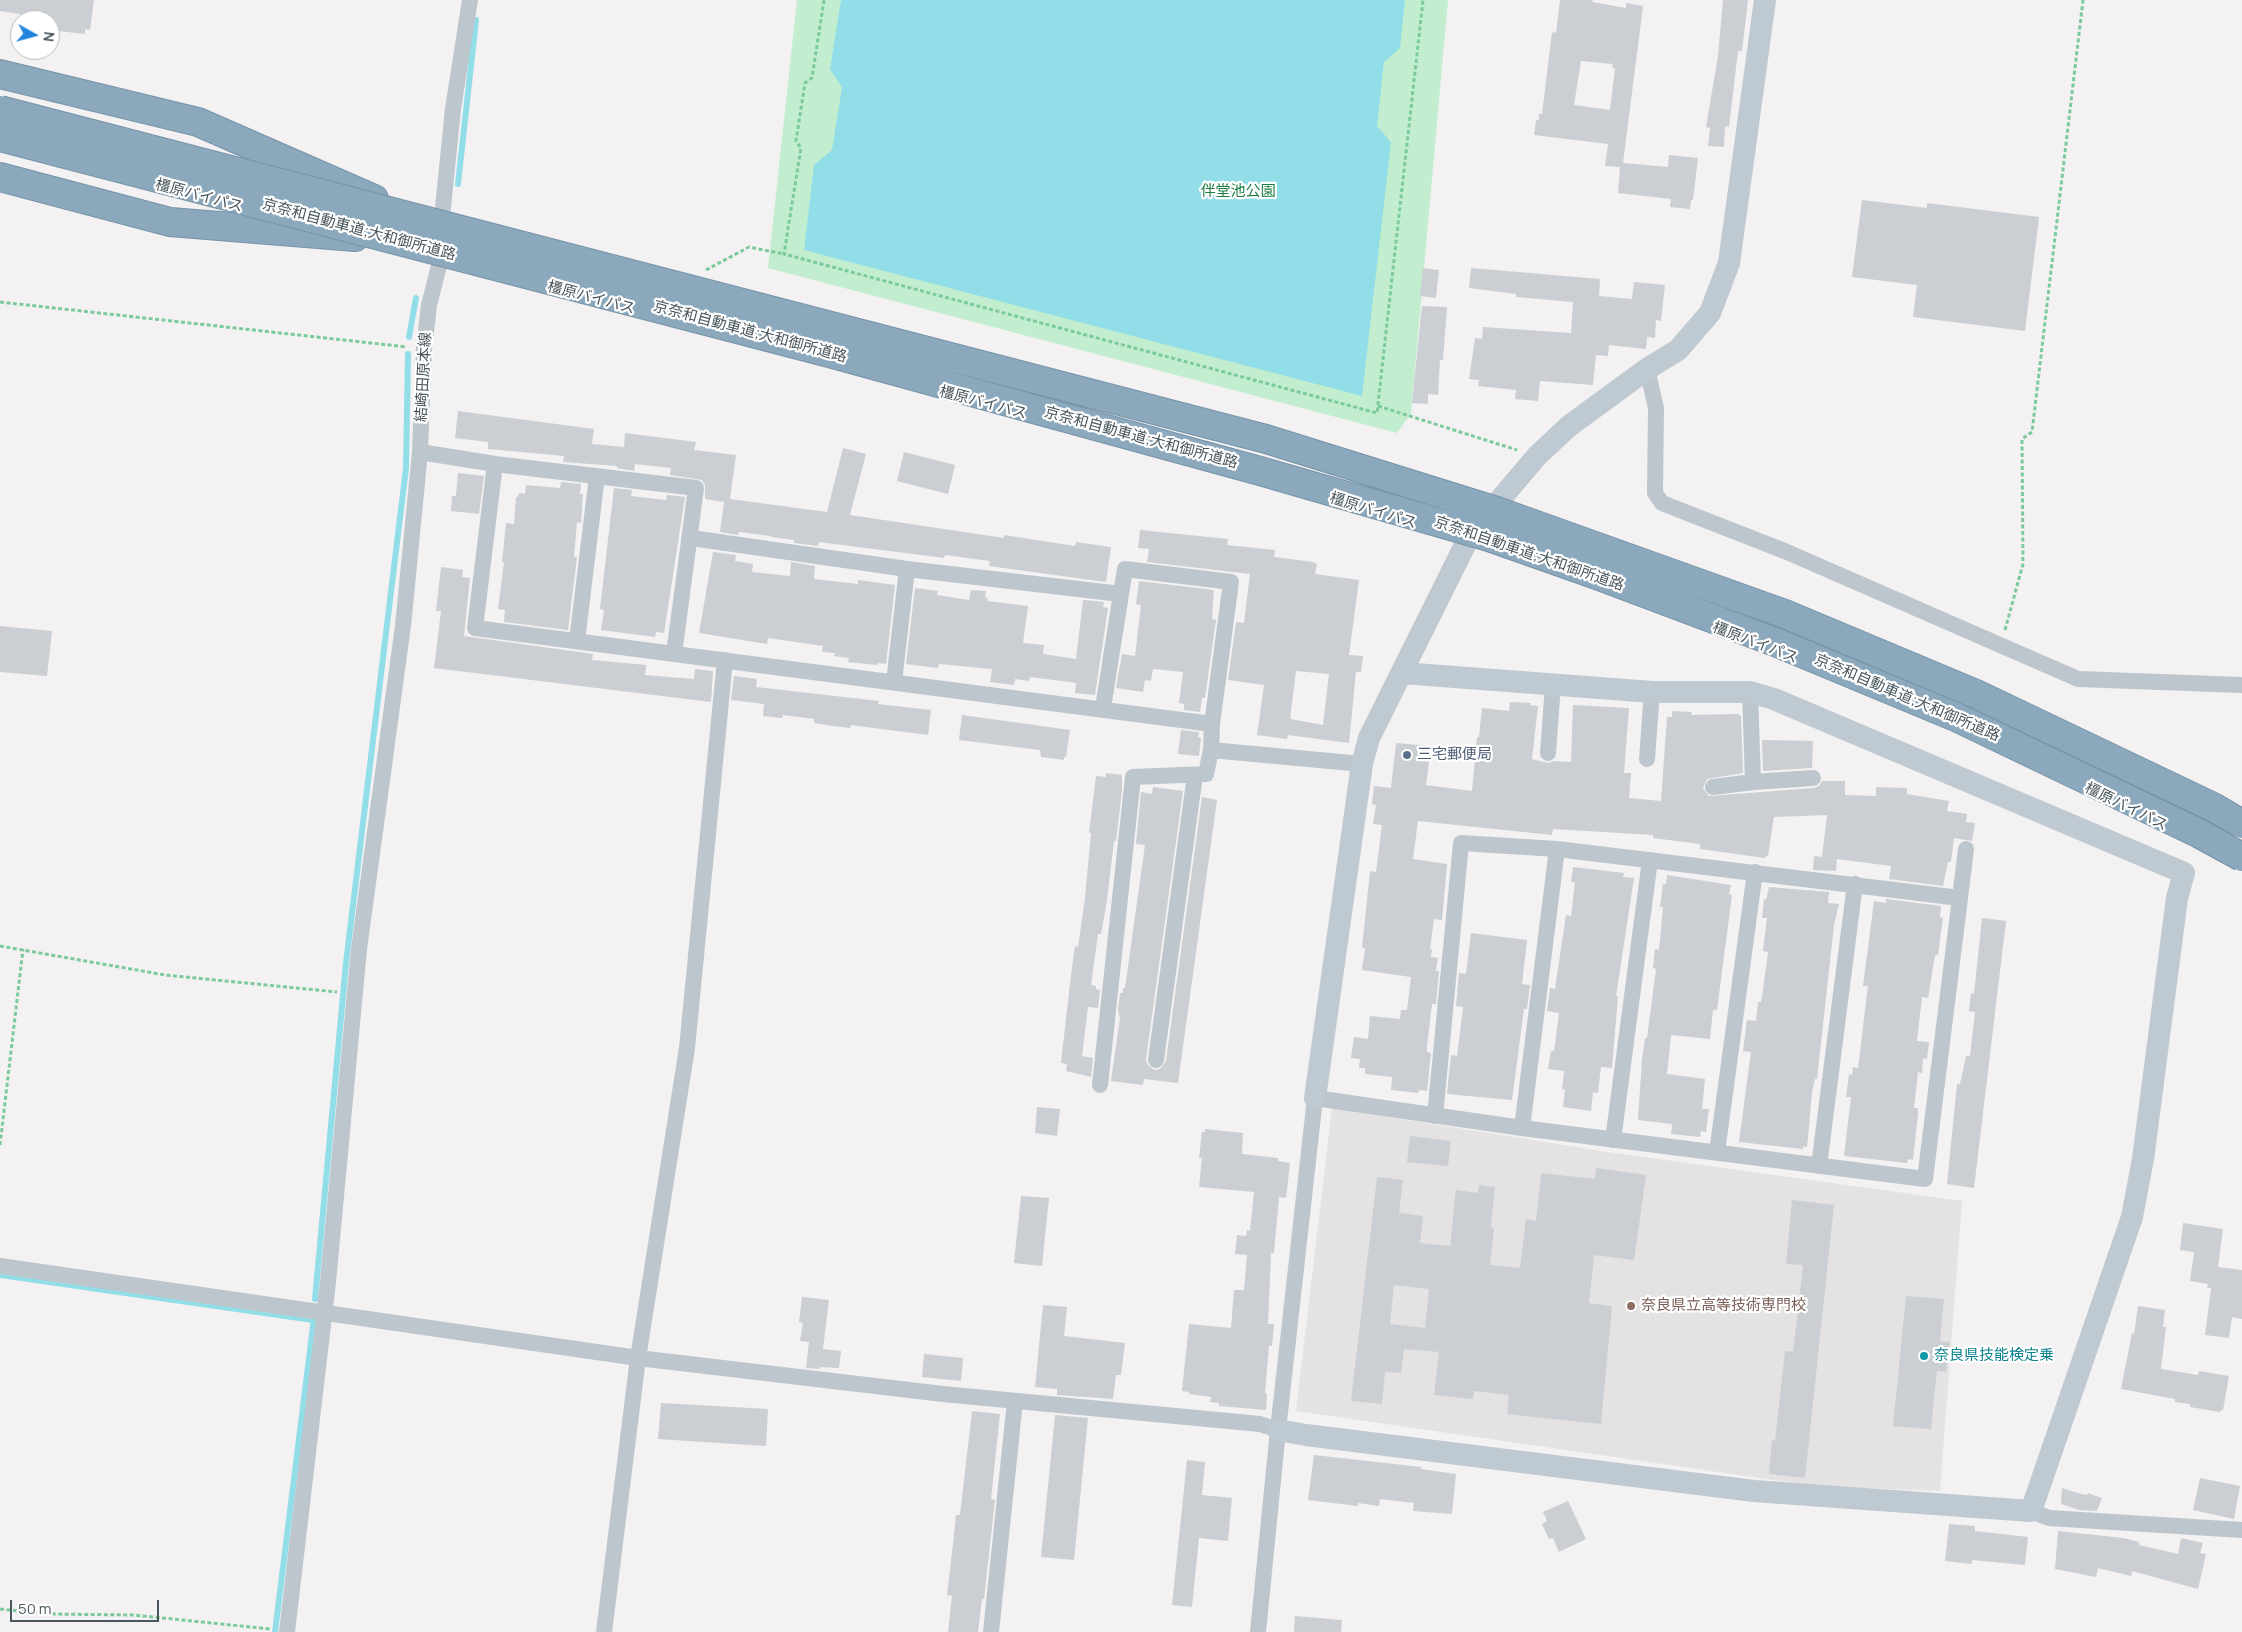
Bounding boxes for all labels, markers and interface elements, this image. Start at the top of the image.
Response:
north arrow [10,10,60,60]
text: N [39,31,59,43]
street label: 橿原バイパス [153,176,245,216]
park label: 伴堂池公園 [1201,183,1275,201]
street label: 京奈和自動車道;大和御所道路 [260,195,458,265]
street label: 橿原バイパス [545,278,637,318]
street label: 京奈和自動車道;大和御所道路 [651,297,849,367]
street label: 結崎田原本線 [413,332,435,422]
street label: 橿原バイパス [937,383,1029,423]
street label: 京奈和自動車道;大和御所道路 [1042,403,1240,473]
street label: 橿原バイパス [1327,489,1419,533]
street label: 京奈和自動車道;大和御所道路 [1432,513,1626,595]
street label: 橿原バイパス [1710,618,1800,668]
street label: 京奈和自動車道;大和御所道路 [1812,651,2002,745]
place label: 三宅郵便局 [1417,746,1492,764]
marker: 三宅郵便局 [1401,749,1413,761]
street label: 橿原バイパス [2082,779,2170,835]
place label: 奈良県立高等技術専門校 [1641,1297,1806,1315]
marker: 奈良県立高等技術専門校 [1625,1300,1637,1312]
place label: 奈良県技能検定乗 [1934,1347,2054,1365]
marker: 奈良県技能検定乗 [1918,1350,1930,1362]
scale bar [12,1590,161,1622]
text: 50 m [18,1598,52,1619]

